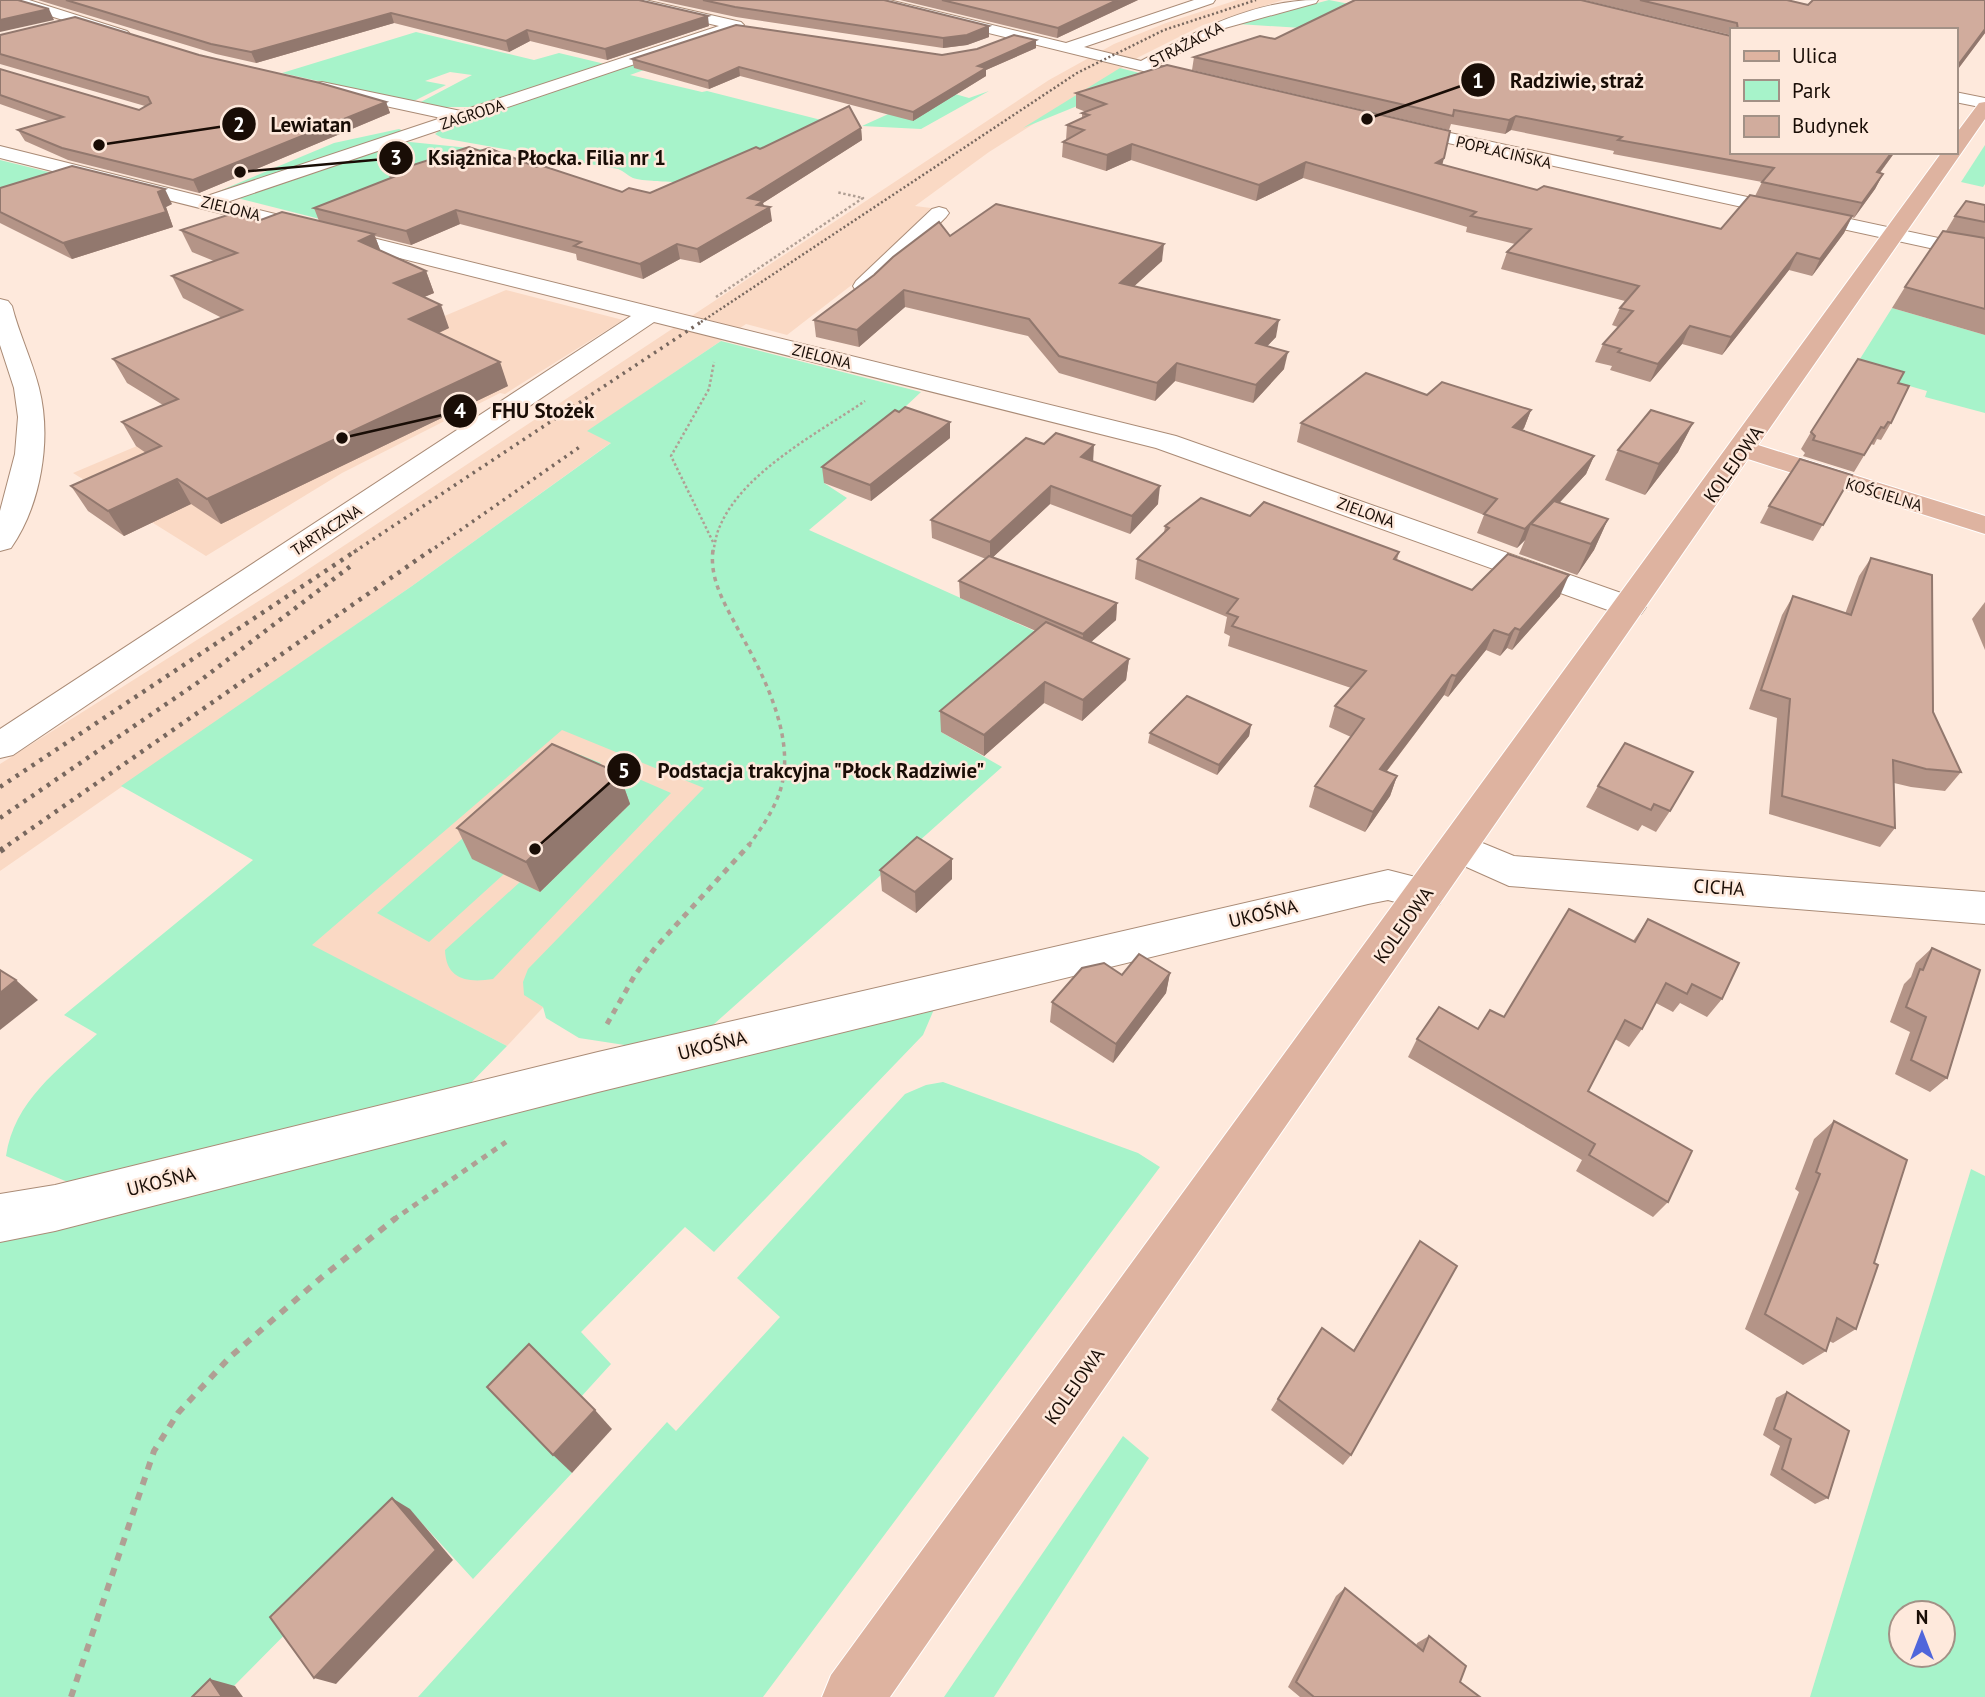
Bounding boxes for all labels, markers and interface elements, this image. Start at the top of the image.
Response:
street label: STRAŻACKA [1145,16,1227,71]
legend [1730,28,1957,154]
text: Ulica [1792,42,1837,69]
callout: Radziwie, straż [1460,59,1659,101]
text: 1 [1472,67,1484,94]
text: Radziwie, straż [1510,67,1644,94]
text: Park [1792,77,1831,104]
street label: ZAGRODA [437,94,507,134]
callout: Lewiatan [222,103,366,145]
text: 2 [233,111,245,138]
text: Lewiatan [270,111,352,138]
text: Budynek [1792,112,1869,139]
street label: POPŁACIŃSKA [1454,131,1554,173]
callout: Książnica Płocka. Filia nr 1 [378,137,680,179]
text: 3 [390,144,402,171]
text: Książnica Płocka. Filia nr 1 [428,144,666,171]
street label: ZIELONA [199,191,263,225]
street label: ZIELONA [790,339,854,373]
callout: FHU Stożek [442,390,608,432]
text: 4 [454,397,466,424]
text: FHU Stożek [492,397,595,424]
street label: KOLEJOWA [1698,421,1768,507]
street label: KOŚCIELNA [1843,473,1925,515]
street label: ZIELONA [1334,492,1398,532]
street label: TARTACZNA [287,499,366,560]
callout: Podstacja trakcyjna "Płock Radziwie" [607,749,999,791]
text: 5 [618,757,630,784]
text: Podstacja trakcyjna "Płock Radziwie" [658,757,984,784]
street label: CICHA [1693,873,1745,901]
street label: KOLEJOWA [1368,882,1438,968]
street label: UKOŚNA [1226,893,1300,933]
street label: UKOŚNA [675,1025,749,1065]
street label: UKOŚNA [124,1161,198,1201]
street label: KOLEJOWA [1039,1343,1109,1429]
north arrow [1887,1599,1957,1669]
text: N [1916,1605,1928,1629]

